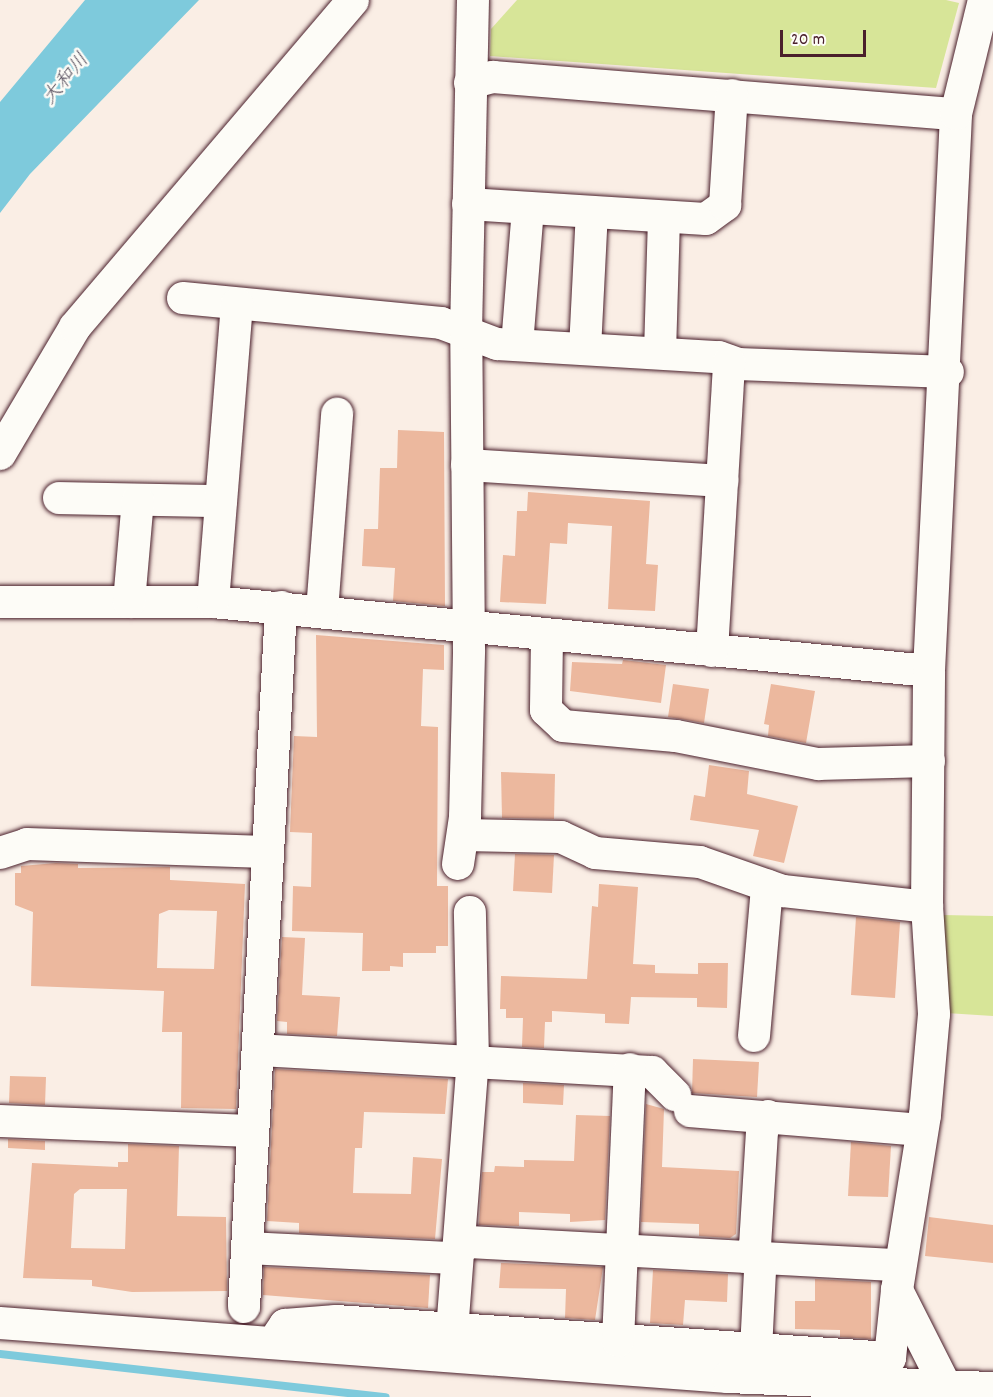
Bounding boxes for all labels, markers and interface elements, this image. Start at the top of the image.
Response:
scale bar [783,18,868,56]
text: 20 m [791,28,825,53]
water label: 大和川 [39,49,95,111]

